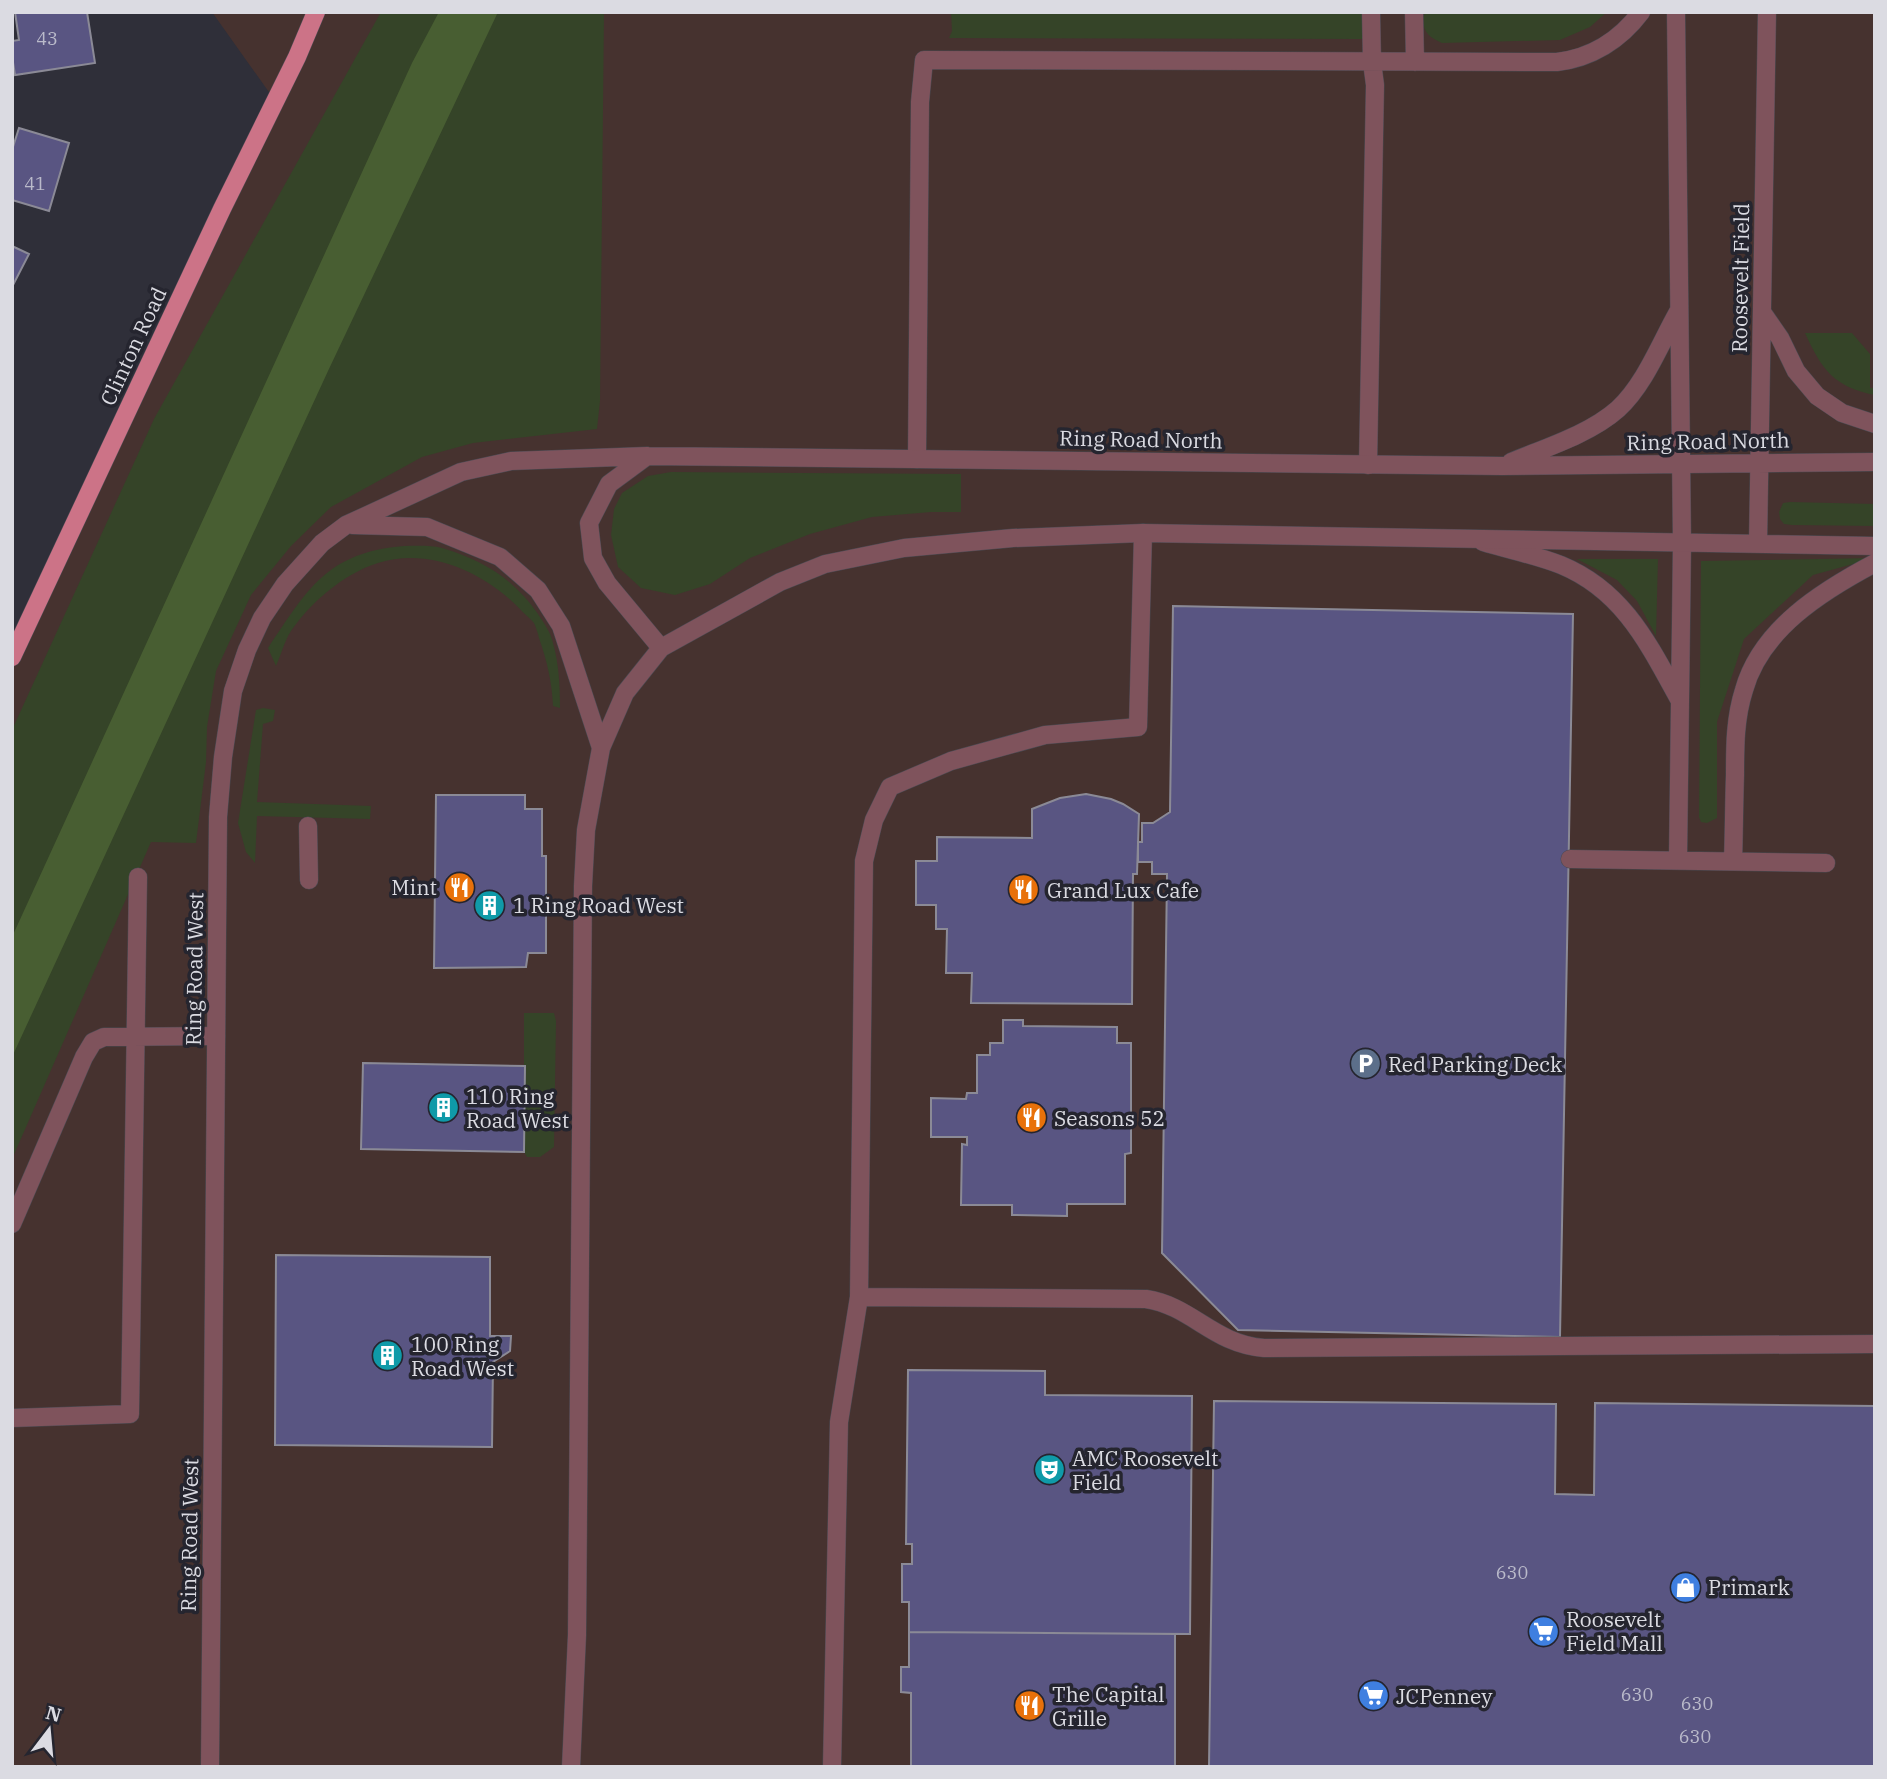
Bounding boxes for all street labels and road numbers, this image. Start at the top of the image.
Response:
street label: Roosevelt Field [1725,203,1755,353]
street label: Clinton Road [93,282,173,410]
street label: Ring Road North [1059,424,1223,454]
street label: Ring Road North [1626,426,1790,456]
street label: Ring Road West [179,892,209,1046]
street label: Ring Road West [174,1458,204,1612]

